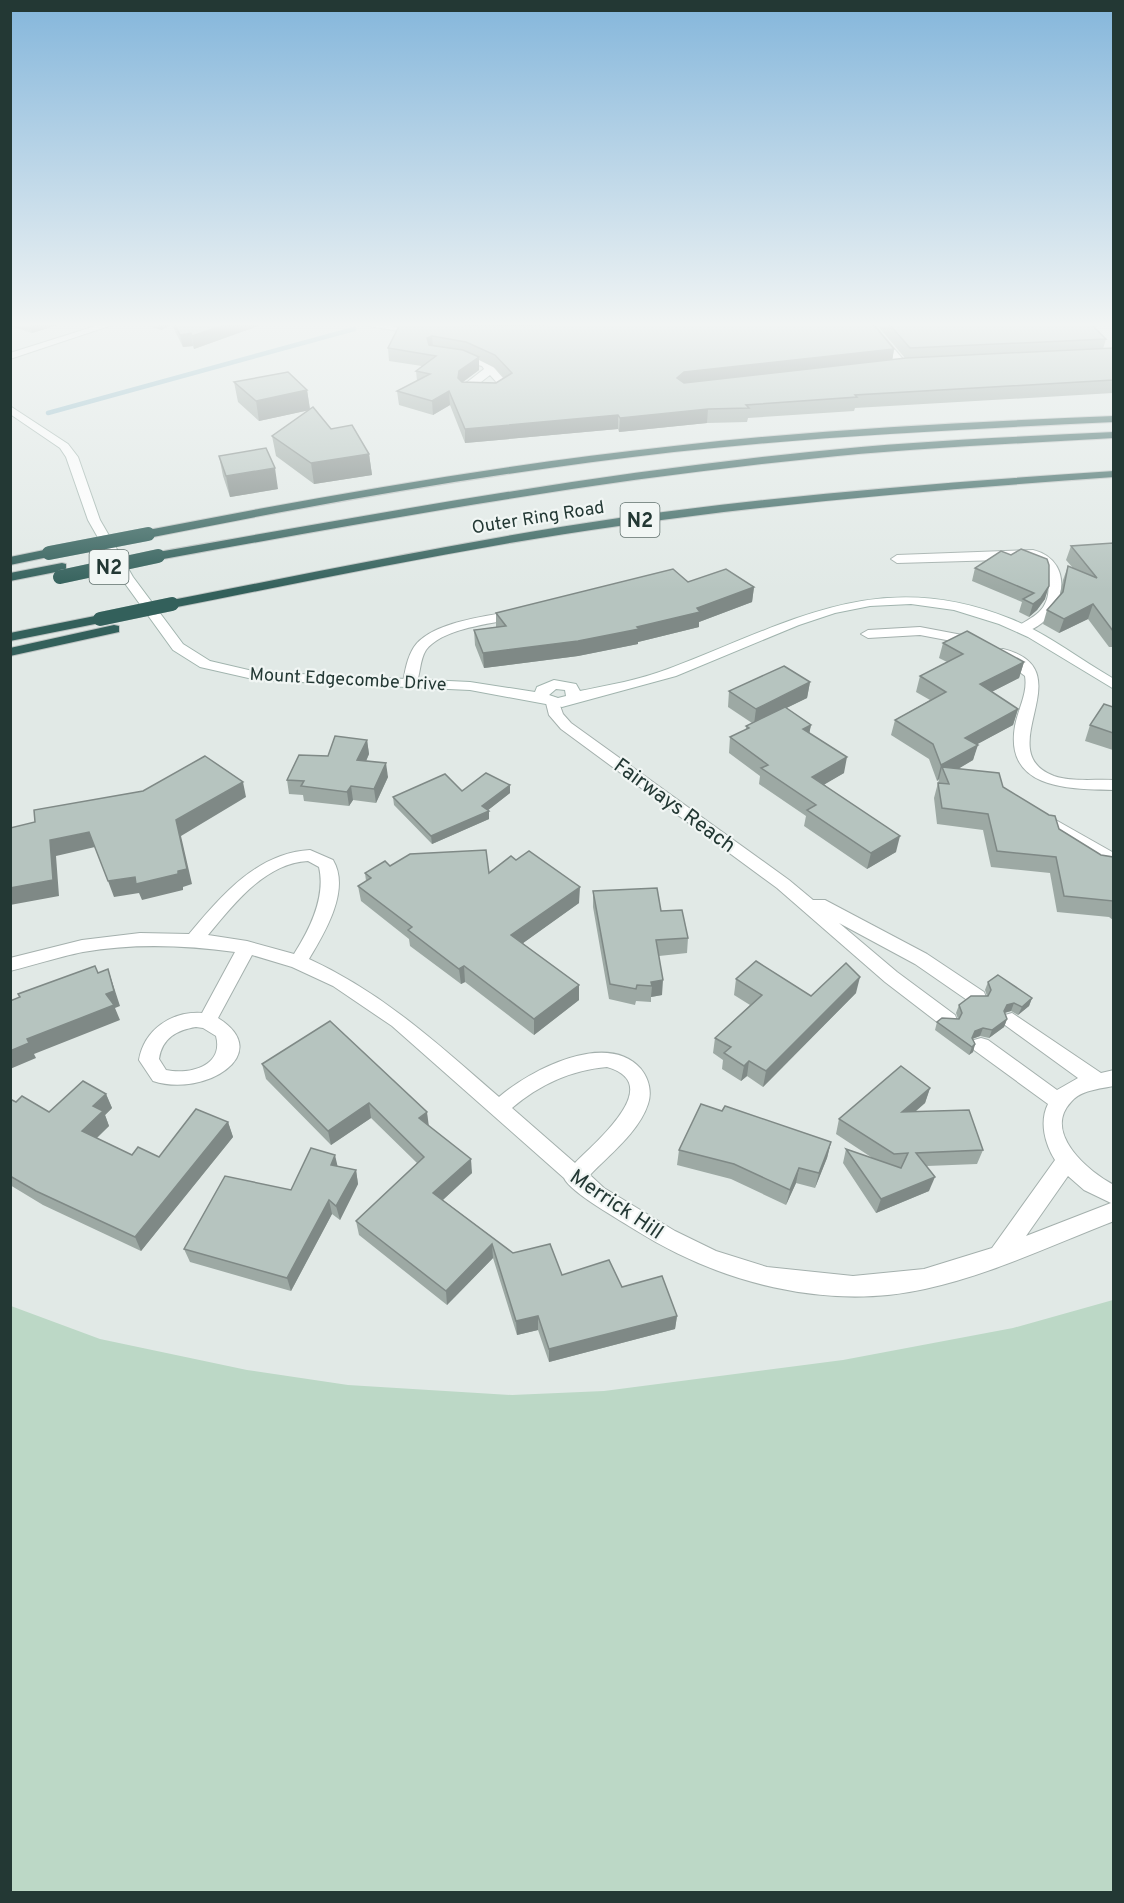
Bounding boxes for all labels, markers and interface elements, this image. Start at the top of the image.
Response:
street label: Outer Ring Road [470,497,606,540]
road number: N2 [620,503,660,537]
road number: N2 [90,550,128,584]
street label: Mount Edgecombe Drive [249,664,447,697]
street label: Fairways Reach [608,753,740,860]
street label: Merrick Hill [564,1164,668,1247]

